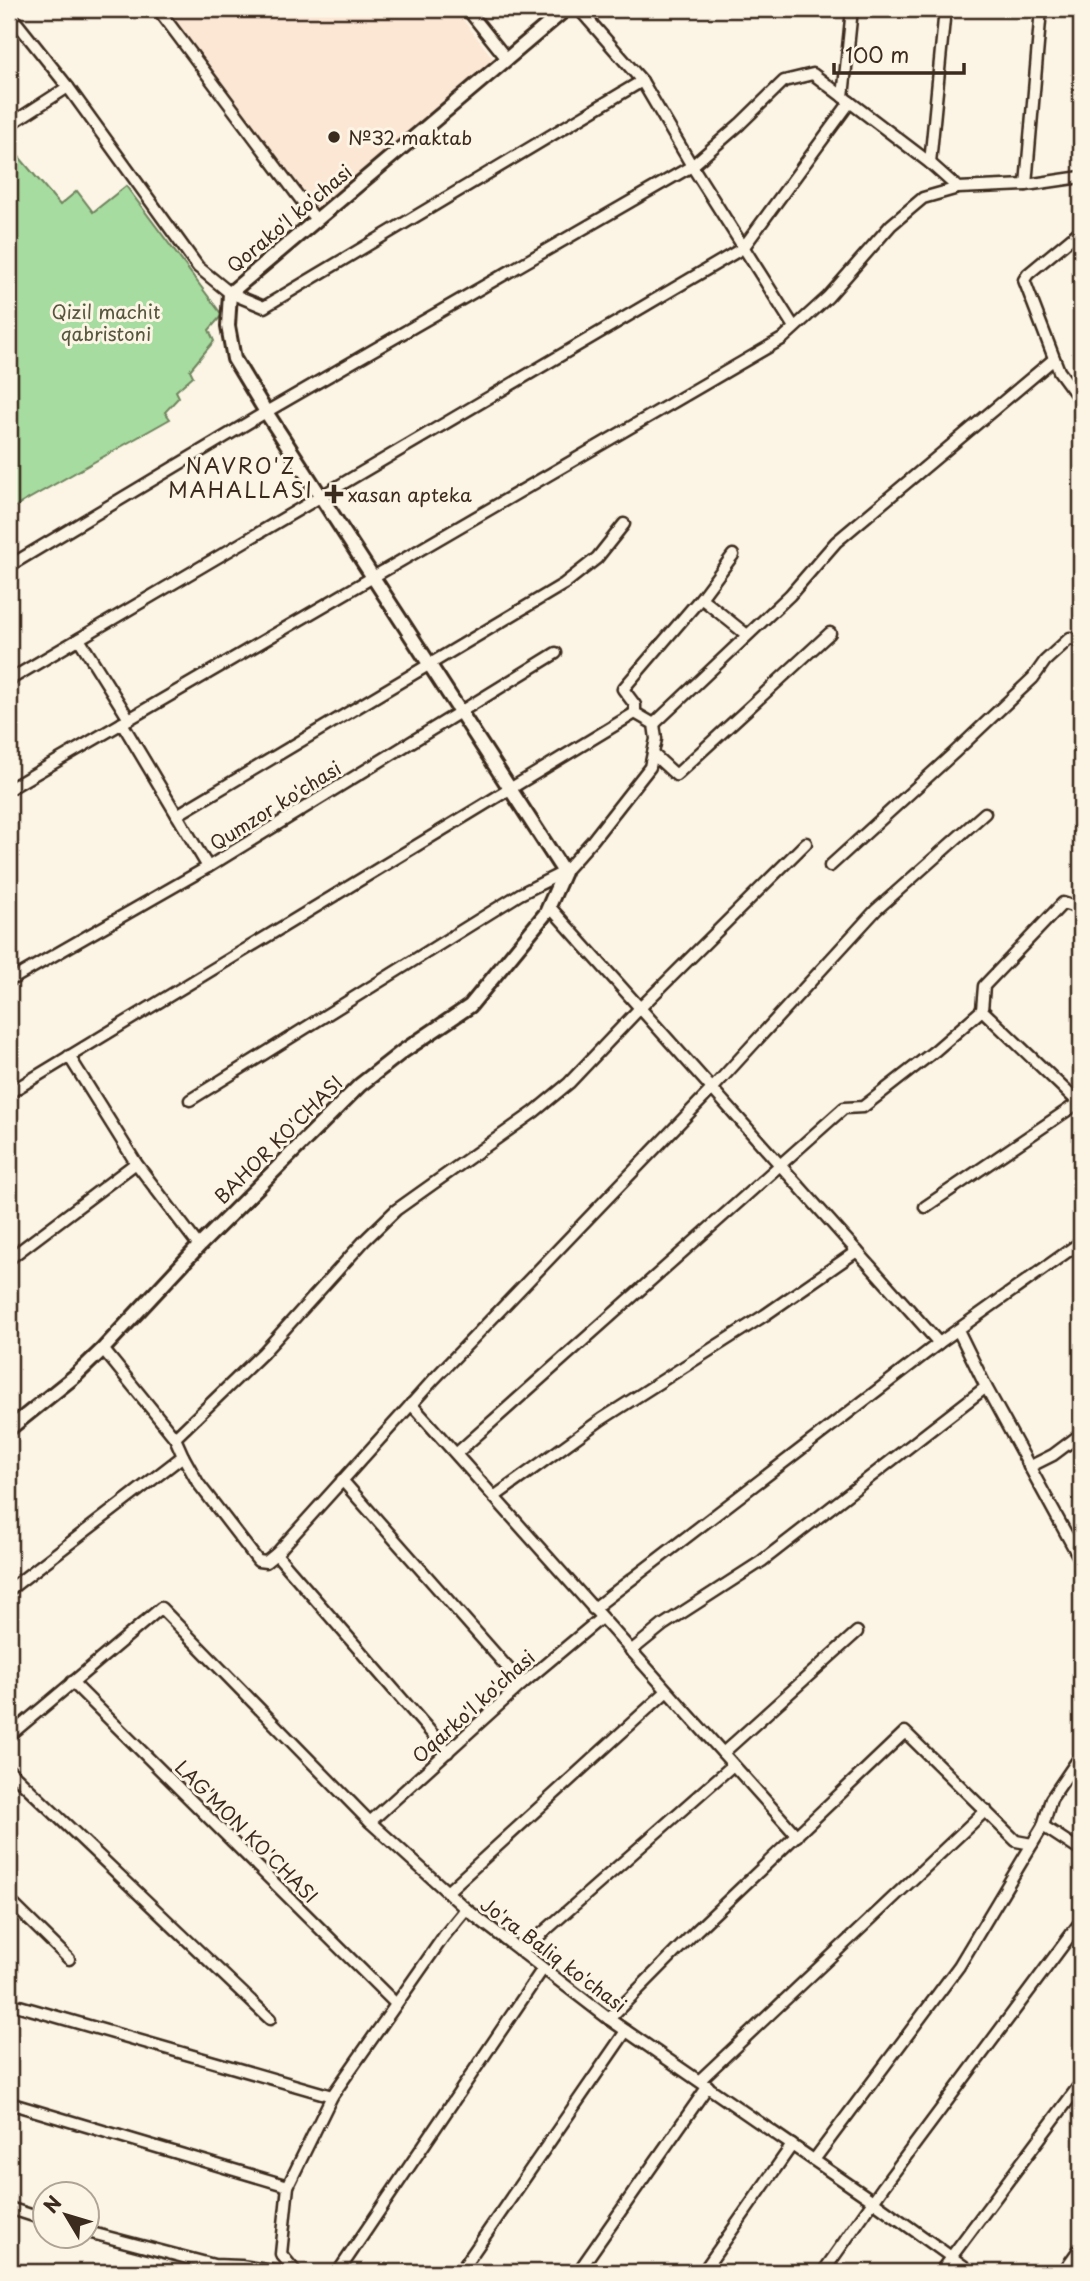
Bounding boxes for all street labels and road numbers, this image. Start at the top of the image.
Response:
street label: Qorako'l ko'chasi [220,157,358,279]
street label: Qumzor ko'chasi [204,753,346,857]
street label: BAHOR KO'CHASI [208,1069,348,1209]
street label: Oqarko'l ko'chasi [405,1643,541,1769]
street label: LAG'MON KO'CHASI [169,1753,325,1909]
street label: Jo'ra Baliq ko'chasi [475,1890,633,2018]

